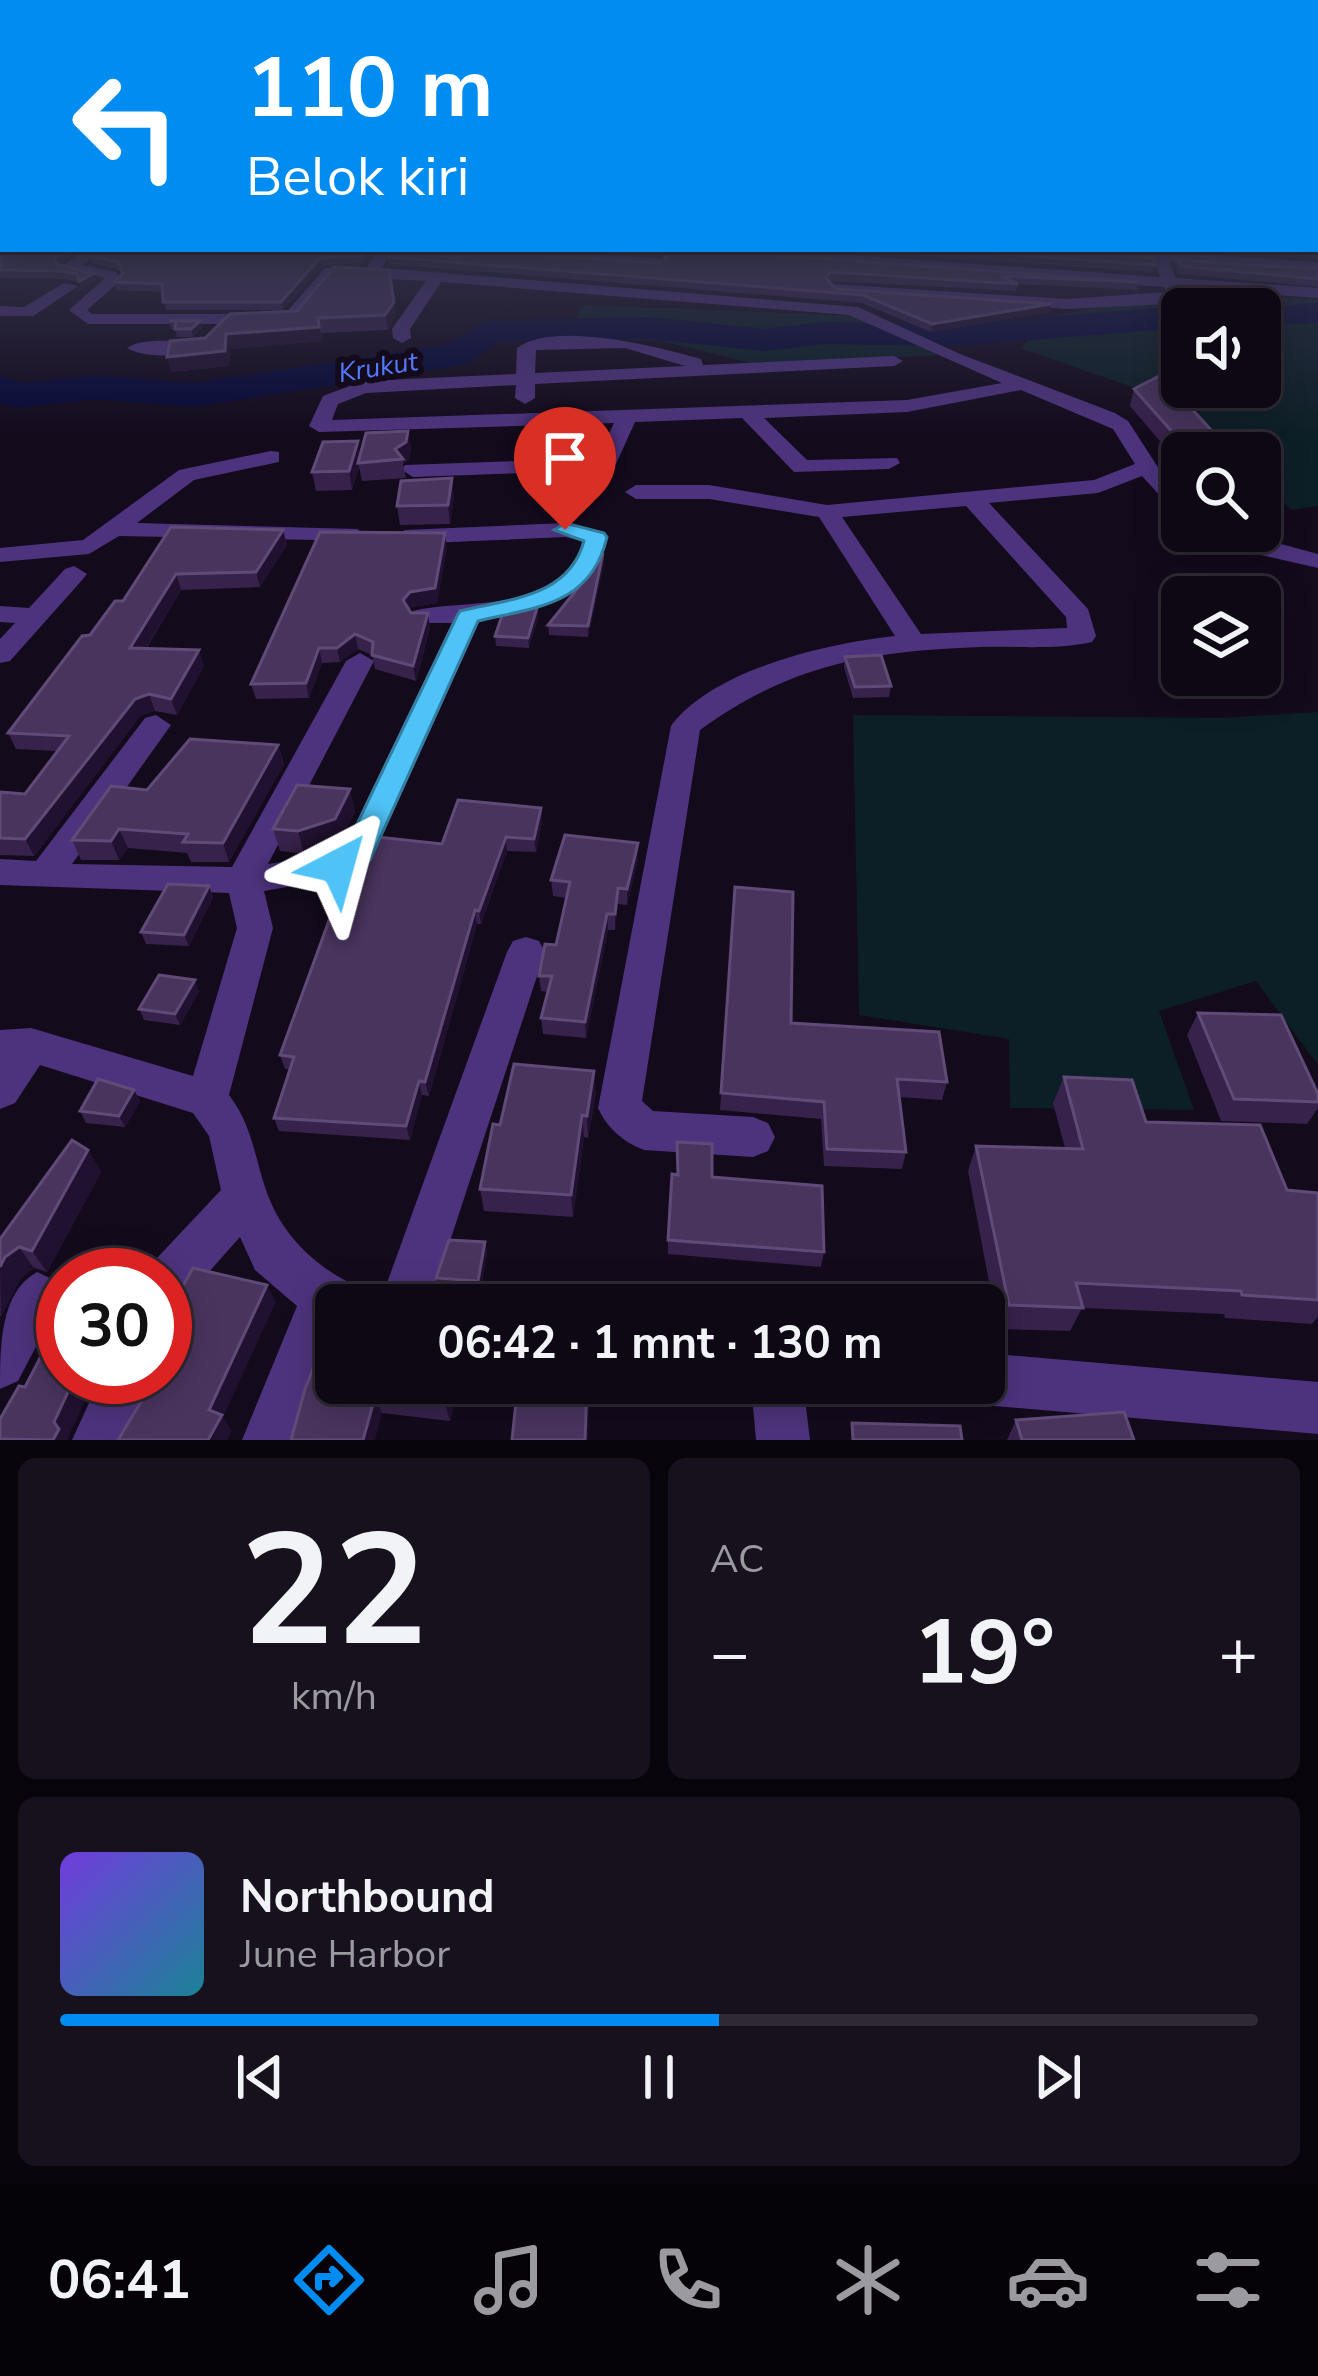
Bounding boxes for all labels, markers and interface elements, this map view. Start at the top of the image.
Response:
text: 110 m [246,31,494,146]
icon: left [48,48,204,204]
text: Belok kiri [246,140,469,214]
map controls [1161,288,1281,696]
button: sound [1161,288,1281,408]
water label: Krukut [336,343,422,392]
pin [514,407,616,530]
icon: arrive [532,425,598,491]
button: search [1161,432,1281,552]
button: layers [1161,576,1281,696]
position arrow [275,803,401,929]
speed limit sign: 30 [36,1248,192,1404]
text: 06:42 · 1 mnt · 130 m [438,1313,882,1374]
text: 22 [240,1485,428,1698]
text: AC [710,1533,764,1586]
text: 19° [913,1592,1055,1715]
text: − [710,1609,750,1699]
text: + [1218,1609,1258,1699]
text: km/h [291,1670,377,1723]
text: Northbound [240,1867,494,1928]
text: June Harbor [240,1928,450,1981]
icon: previous [227,2044,293,2110]
icon: pause [626,2044,692,2110]
icon: next [1025,2044,1091,2110]
icon: directions [287,2238,371,2322]
icon: music [467,2238,551,2322]
icon: phone [646,2238,730,2322]
icon: climate [826,2238,910,2322]
icon: car [1006,2238,1090,2322]
icon: filters [1186,2238,1270,2322]
text: 06:41 [48,2243,191,2317]

